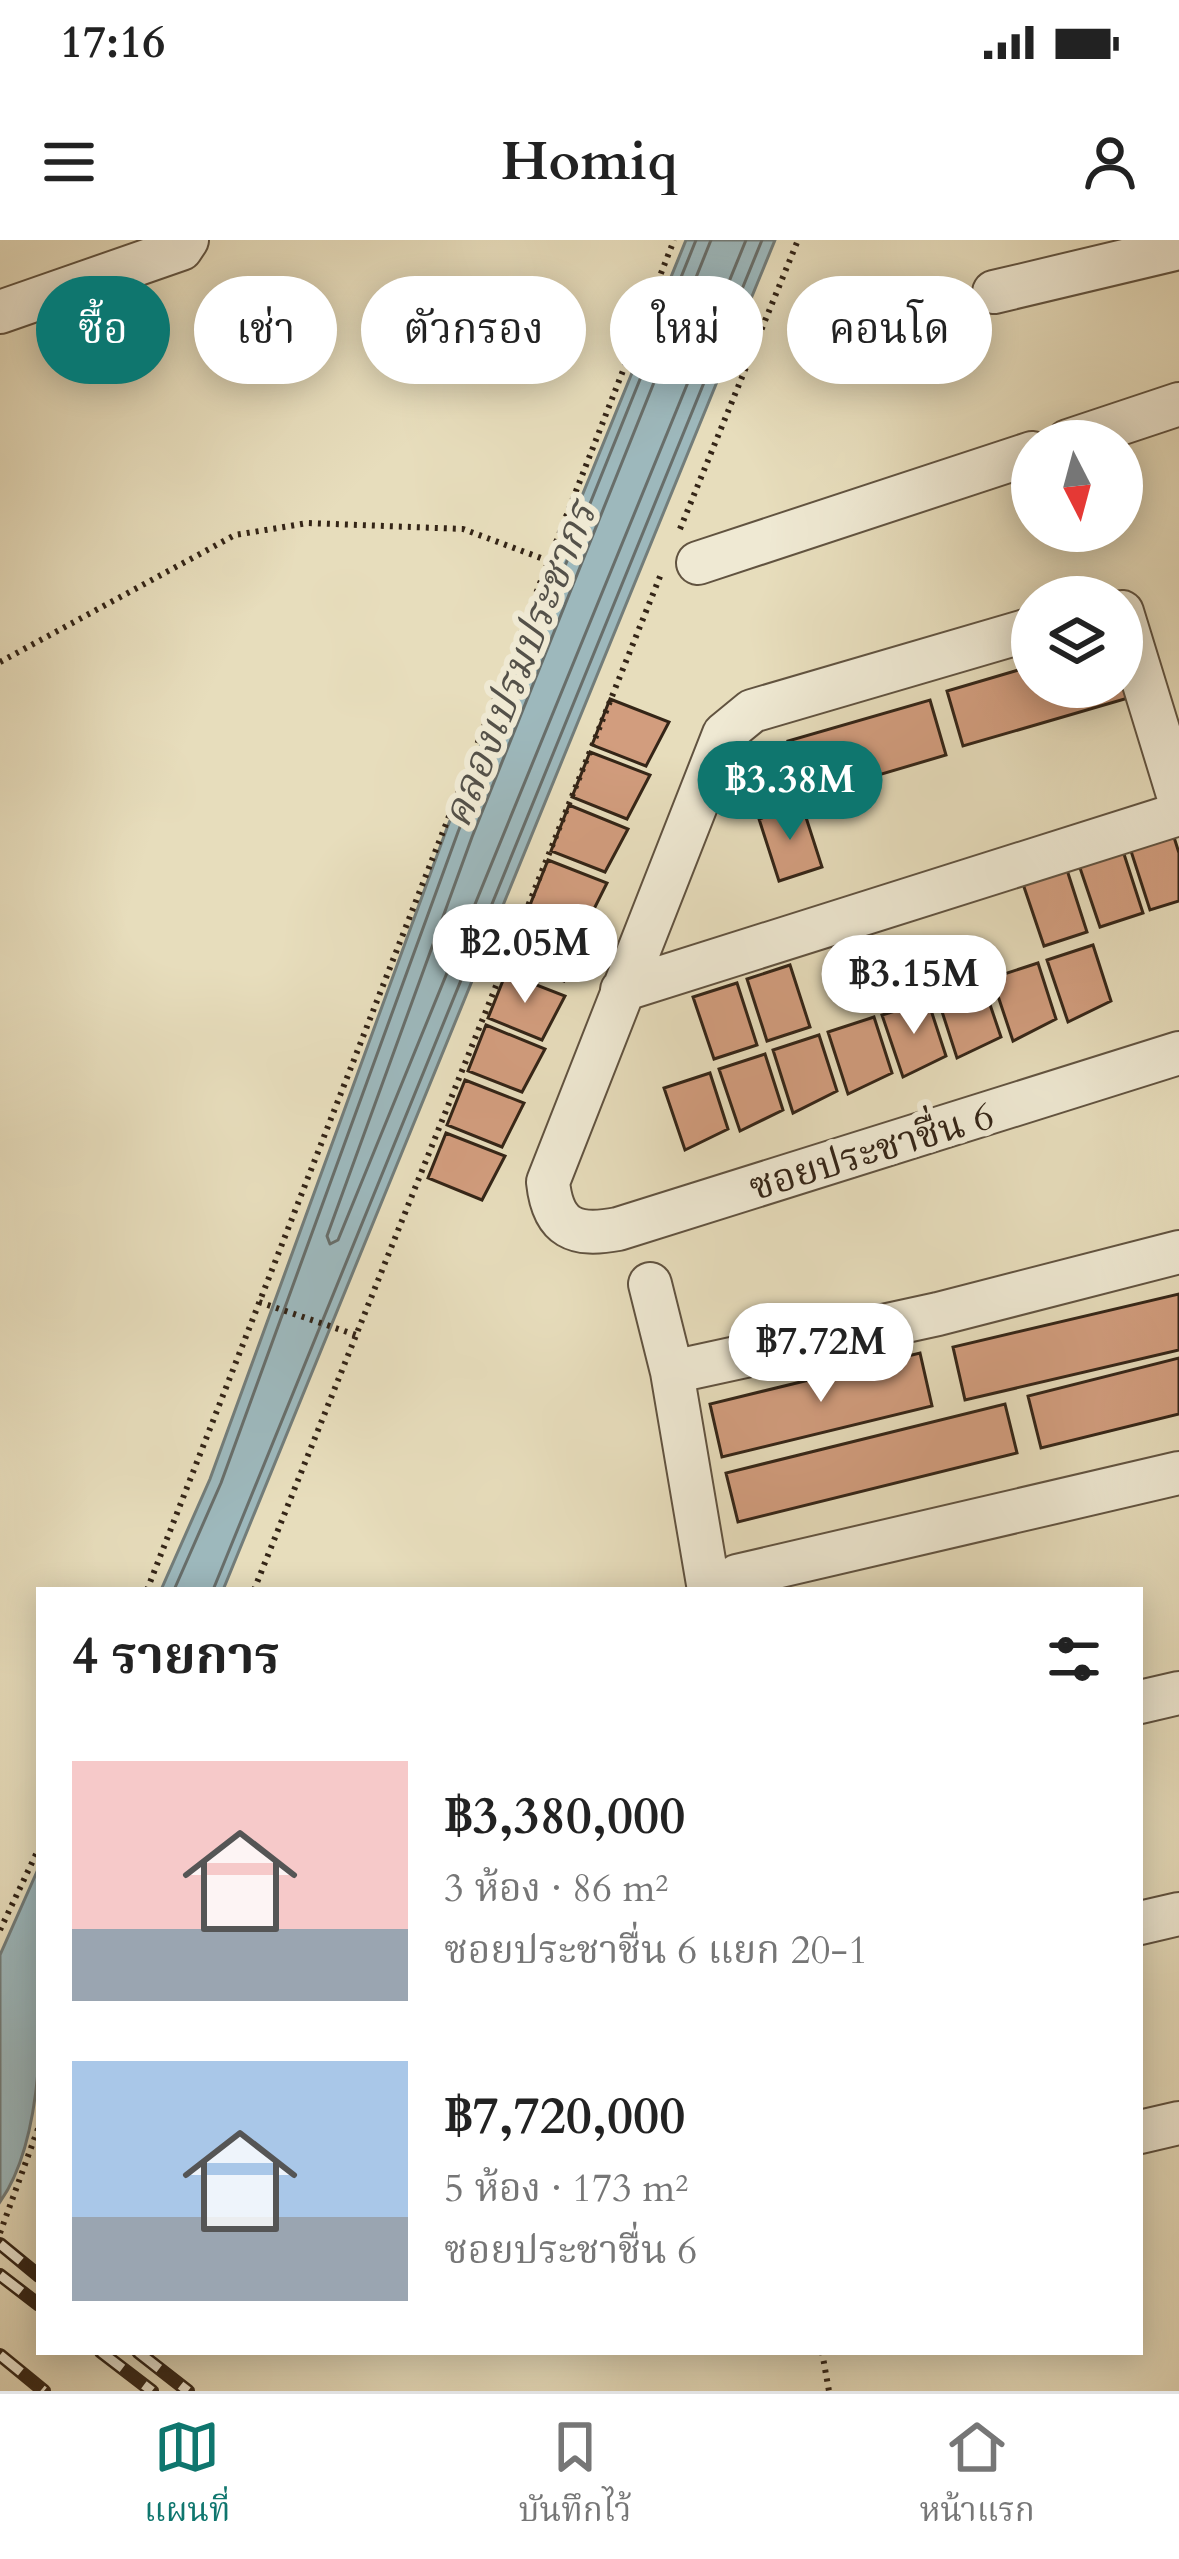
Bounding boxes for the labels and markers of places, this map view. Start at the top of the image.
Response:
pin: ฿3.38M [692,741,888,843]
pin: ฿2.05M [427,904,623,1006]
pin: ฿3.15M [816,935,1012,1037]
pin: ฿7.72M [723,1303,919,1405]

